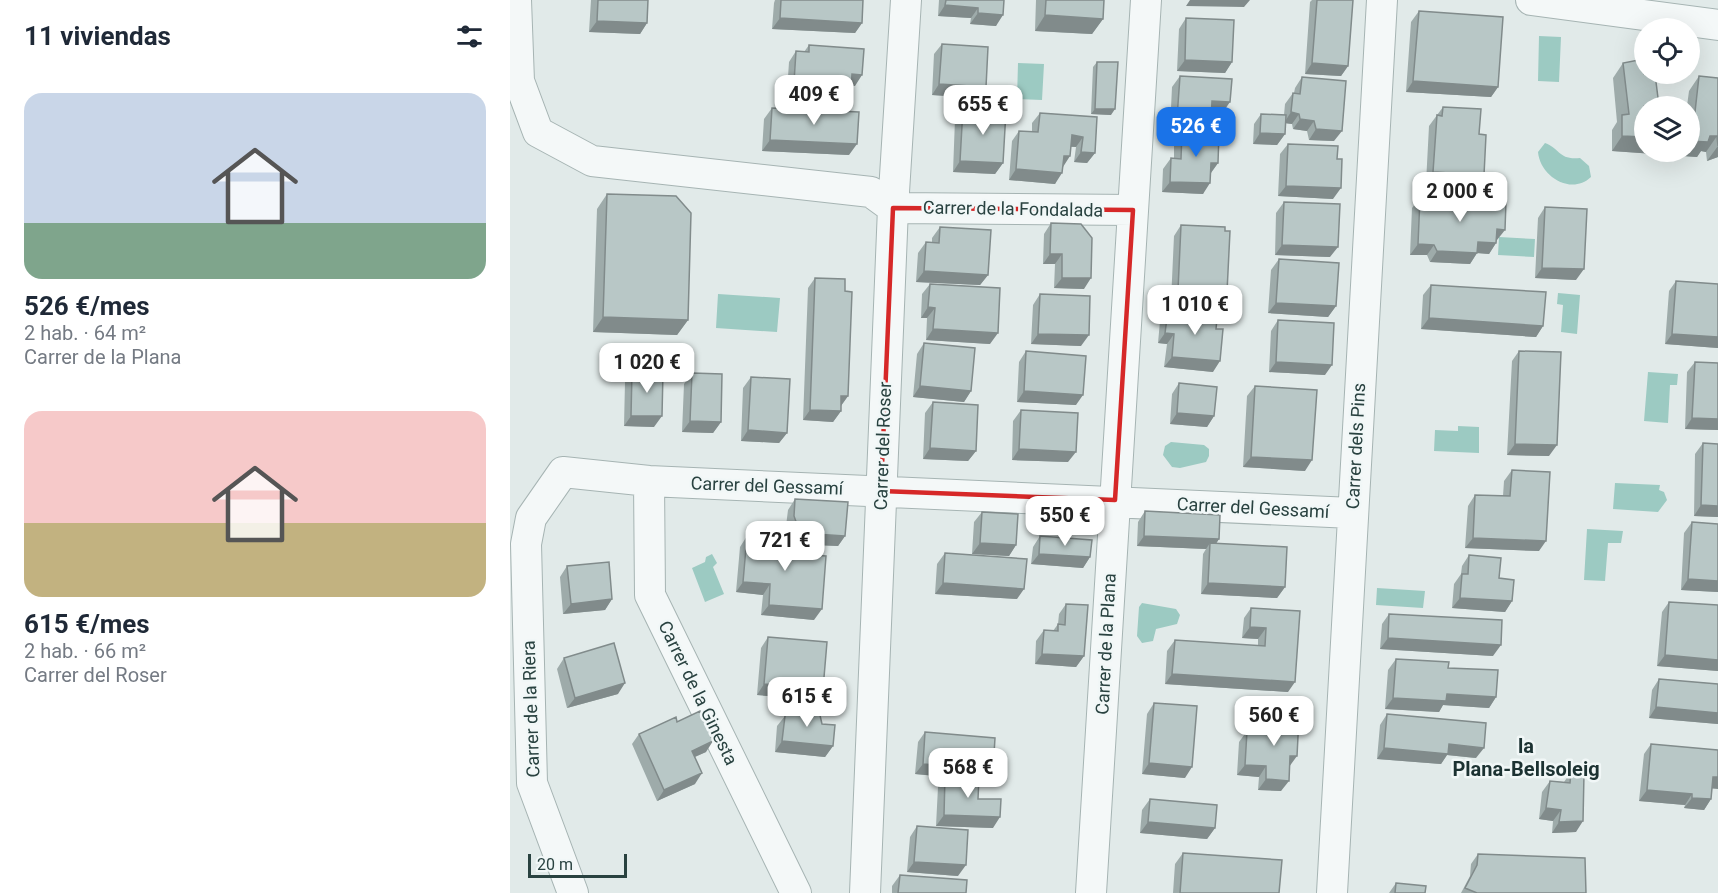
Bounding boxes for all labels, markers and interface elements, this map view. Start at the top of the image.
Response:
map controls [1634,18,1700,162]
button: locate [1634,18,1700,84]
icon: filters [453,20,486,53]
text: 11 viviendas [24,21,171,51]
pin: 409 € [772,75,856,126]
text: 409 € [789,82,839,106]
pin: 655 € [941,85,1025,136]
text: 655 € [958,92,1008,116]
button: layers [1634,96,1700,162]
pin: 526 € [1154,107,1238,158]
text: 526 € [1171,114,1221,138]
icon: home [201,132,309,240]
pin: 2 000 € [1405,172,1515,223]
text: 2 000 € [1426,179,1494,203]
street label: Carrer de la Fondalada [923,196,1103,221]
pin: 1 010 € [1140,285,1250,336]
text: 526 €/mes [24,291,150,321]
text: 1 010 € [1161,292,1229,316]
text: 2 hab. · 64 m² [24,321,146,345]
pin: 1 020 € [592,343,702,394]
text: Carrer de la Plana [24,345,181,369]
text: 1 020 € [613,350,681,374]
street label: Carrer del Roser [870,381,895,511]
street label: Carrer dels Pins [1342,382,1369,510]
icon: home [201,450,309,558]
street label: Carrer del Gessamí [690,472,844,499]
street label: Carrer del Gessamí [1176,493,1330,522]
pin: 550 € [1023,496,1107,547]
text: 550 € [1040,503,1090,527]
pin: 721 € [743,521,827,572]
text: 721 € [760,528,810,552]
street label: Carrer de la Plana [1091,573,1120,715]
text: 615 €/mes [24,609,150,639]
street label: Carrer de la Ginesta [654,617,742,768]
text: 2 hab. · 66 m² [24,639,146,663]
street label: Carrer de la Riera [518,640,543,778]
text: Carrer del Roser [24,663,167,687]
pin: 615 € [765,677,849,728]
text: 615 € [782,684,832,708]
pin: 560 € [1232,696,1316,747]
text: 560 € [1249,703,1299,727]
district label: la Plana-Bellsoleig [1452,734,1600,781]
pin: 568 € [926,748,1010,799]
text: 568 € [943,755,993,779]
scale bar [528,851,627,878]
text: 20 m [537,855,573,874]

